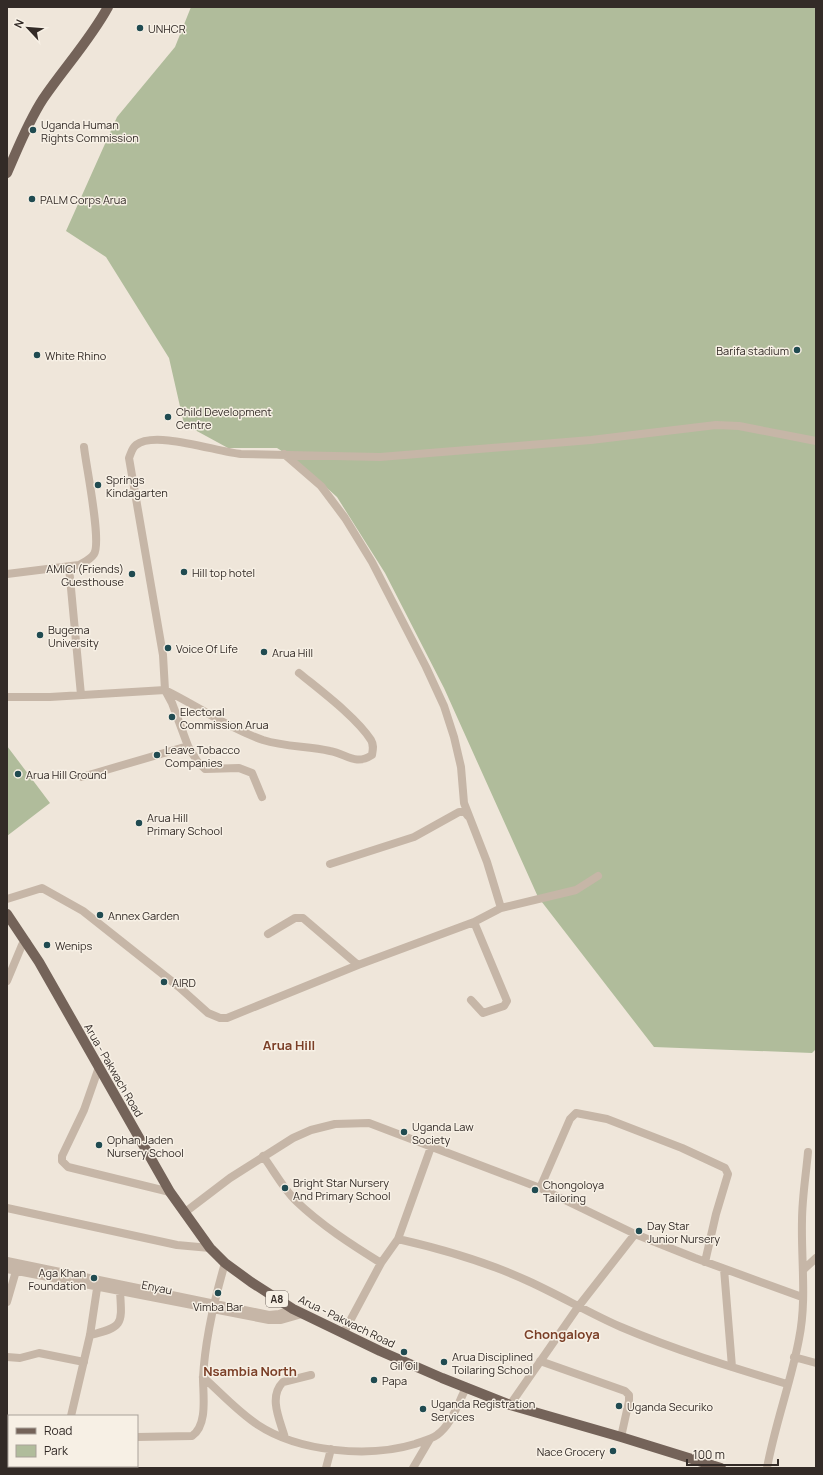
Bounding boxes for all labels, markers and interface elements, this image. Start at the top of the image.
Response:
north arrow [8,8,48,48]
text: N [10,16,27,30]
place label: UNHCR [148,21,186,36]
marker: UNHCR [135,23,145,33]
place label: Uganda Human Rights Commission [41,117,139,145]
marker: Uganda Human Rights Commission [28,125,38,135]
place label: PALM Corps Arua [40,192,126,207]
marker: PALM Corps Arua [27,194,37,204]
place label: Barifa stadium [716,343,789,358]
marker: Barifa stadium [792,345,802,355]
place label: White Rhino [45,348,107,363]
marker: White Rhino [32,350,42,360]
place label: Child Development Centre [176,404,272,432]
marker: Child Development Centre [163,412,173,422]
place label: Springs Kindagarten [106,472,168,500]
marker: Springs Kindagarten [93,480,103,490]
place label: AMICI (Friends) Guesthouse [46,561,125,589]
place label: Hill top hotel [192,565,255,580]
marker: Hill top hotel [179,567,189,577]
marker: AMICI (Friends) Guesthouse [127,569,137,579]
place label: Bugema University [48,622,99,650]
marker: Bugema University [35,630,45,640]
place label: Voice Of Life [176,641,239,656]
marker: Voice Of Life [163,643,173,653]
place label: Arua Hill [272,645,313,660]
marker: Arua Hill [259,647,269,657]
place label: Electoral Commission Arua [180,704,269,732]
marker: Electoral Commission Arua [167,712,177,722]
place label: Leave Tobacco Companies [165,742,240,770]
marker: Leave Tobacco Companies [152,750,162,760]
place label: Arua Hill Ground [26,767,107,782]
marker: Arua Hill Ground [13,769,23,779]
place label: Arua Hill Primary School [147,810,223,838]
marker: Arua Hill Primary School [134,818,144,828]
place label: Annex Garden [108,908,179,923]
marker: Annex Garden [95,910,105,920]
place label: Wenips [55,938,92,953]
marker: Wenips [42,940,52,950]
place label: AIRD [172,975,196,990]
marker: AIRD [159,977,169,987]
street label: Arua - Pakwach Road [81,1020,147,1120]
district label: Arua Hill [263,1036,315,1054]
place label: Uganda Law Society [412,1119,474,1147]
marker: Uganda Law Society [399,1127,409,1137]
place label: Ophan Jaden Nursery School [107,1132,184,1160]
marker: Ophan Jaden Nursery School [94,1140,104,1150]
place label: Bright Star Nursery And Primary School [293,1175,391,1203]
place label: Chongoloya Tailoring [543,1177,604,1205]
marker: Bright Star Nursery And Primary School [280,1183,290,1193]
marker: Chongoloya Tailoring [530,1185,540,1195]
place label: Day Star Junior Nursery [647,1218,720,1246]
marker: Day Star Junior Nursery [634,1226,644,1236]
place label: Aga Khan Foundation [28,1265,86,1293]
marker: Aga Khan Foundation [89,1273,99,1283]
street label: Enyau [140,1276,174,1298]
marker: Vimba Bar [213,1288,223,1298]
road number: A8 [266,1291,288,1307]
street label: Arua - Pakwach Road [296,1291,398,1351]
place label: Vimba Bar [193,1299,243,1314]
district label: Chongaloya [524,1325,600,1343]
marker: Gil Oil [399,1347,409,1357]
place label: Arua Disciplined Toilaring School [452,1349,533,1377]
marker: Arua Disciplined Toilaring School [439,1357,449,1367]
place label: Gil Oil [390,1358,418,1373]
district label: Nsambia North [203,1362,297,1380]
place label: Papa [382,1373,407,1388]
marker: Papa [369,1375,379,1385]
place label: Uganda Registration Services [431,1396,535,1424]
place label: Uganda Securiko [627,1399,713,1414]
marker: Uganda Securiko [614,1401,624,1411]
marker: Uganda Registration Services [418,1404,428,1414]
legend [8,1415,138,1467]
text: Road [44,1422,72,1439]
scale bar [687,1441,778,1467]
text: Park [44,1442,69,1459]
place label: Nace Grocery [537,1444,605,1459]
marker: Nace Grocery [608,1446,618,1456]
text: 100 m [693,1446,725,1463]

